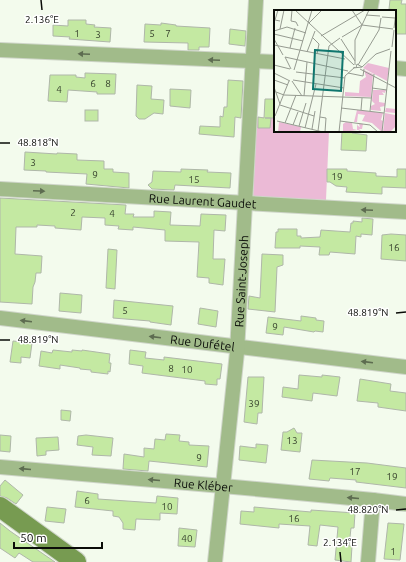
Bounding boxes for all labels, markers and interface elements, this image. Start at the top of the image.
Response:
inset map [274,10,396,132]
text: 2.136°E [25,14,59,25]
house number: 1 [74,28,80,39]
house number: 5 [149,28,155,39]
house number: 7 [165,28,171,39]
house number: 3 [95,29,101,40]
one-way arrow [78,50,90,57]
one-way arrow [208,56,220,63]
house number: 6 [90,78,96,89]
house number: 8 [105,78,111,89]
house number: 4 [56,84,62,95]
text: 48.818°N [17,137,59,148]
house number: 3 [30,157,36,168]
house number: 9 [92,169,98,180]
house number: 19 [331,171,343,182]
house number: 15 [188,174,200,185]
one-way arrow [33,188,46,194]
street label: Rue Laurent Gaudet [149,191,257,210]
one-way arrow [361,206,373,213]
house number: 2 [70,207,76,218]
house number: 4 [109,208,115,219]
street label: Rue Saint-Joseph [232,235,250,328]
house number: 16 [388,242,400,253]
house number: 5 [122,305,128,316]
text: 48.819°N [347,307,389,318]
one-way arrow [20,318,32,324]
house number: 9 [272,321,278,332]
street label: Rue Dufétel [170,332,235,353]
one-way arrow [149,333,161,340]
text: 48.819°N [17,334,59,345]
one-way arrow [361,359,373,365]
house number: 8 [168,363,174,374]
house number: 10 [181,364,193,375]
house number: 39 [248,398,260,409]
house number: 13 [286,435,298,446]
house number: 9 [196,452,202,463]
one-way arrow [19,465,31,472]
house number: 17 [349,466,361,477]
house number: 19 [386,471,398,482]
street label: Rue Kléber [173,475,234,493]
one-way arrow [148,476,160,483]
one-way arrow [347,494,359,501]
house number: 6 [84,495,90,506]
house number: 10 [161,501,173,512]
text: 48.820°N [347,504,389,515]
house number: 16 [288,513,300,524]
scale bar [14,524,102,550]
text: 50 m [20,531,47,544]
house number: 40 [181,533,193,544]
text: 2.134°E [323,537,357,548]
house number: 1 [390,546,396,557]

